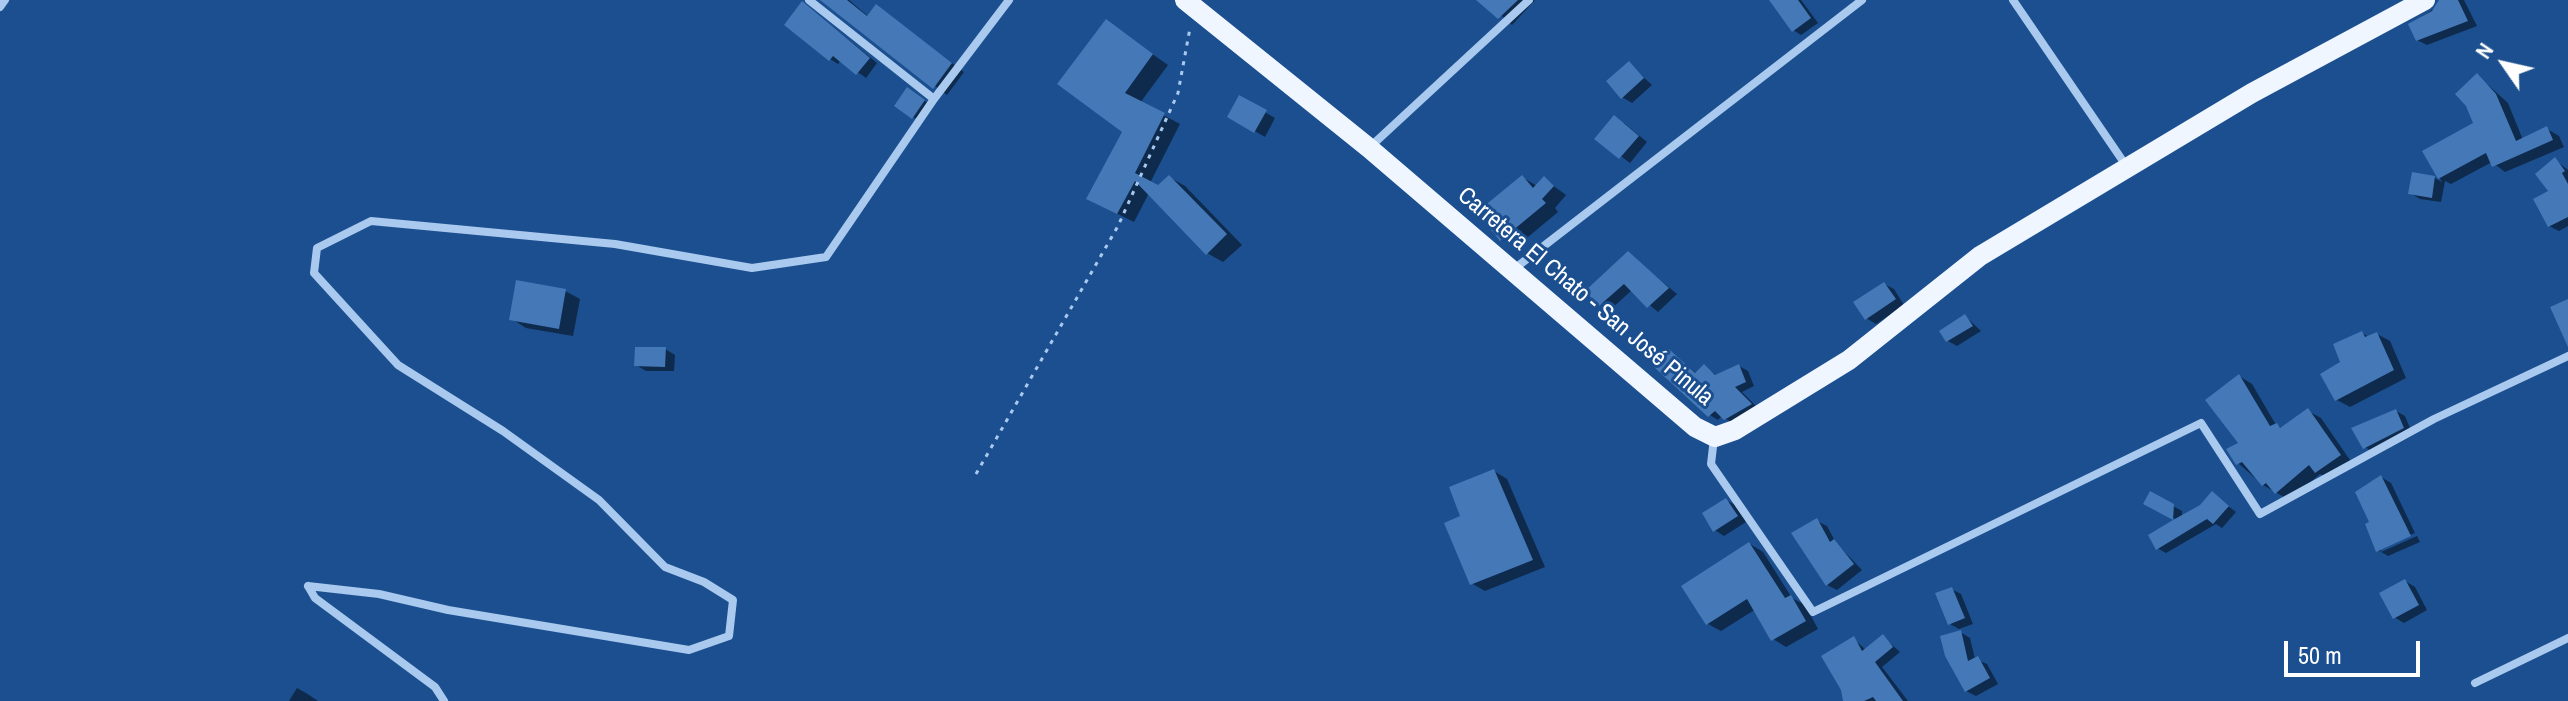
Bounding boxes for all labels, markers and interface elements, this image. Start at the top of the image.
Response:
north arrow [2464,24,2544,104]
text: N [2468,37,2500,64]
street label: Carretera El Chato - San José Pinula [1451,182,1719,412]
scale bar [2288,625,2424,675]
text: 50 m [2298,639,2342,671]

